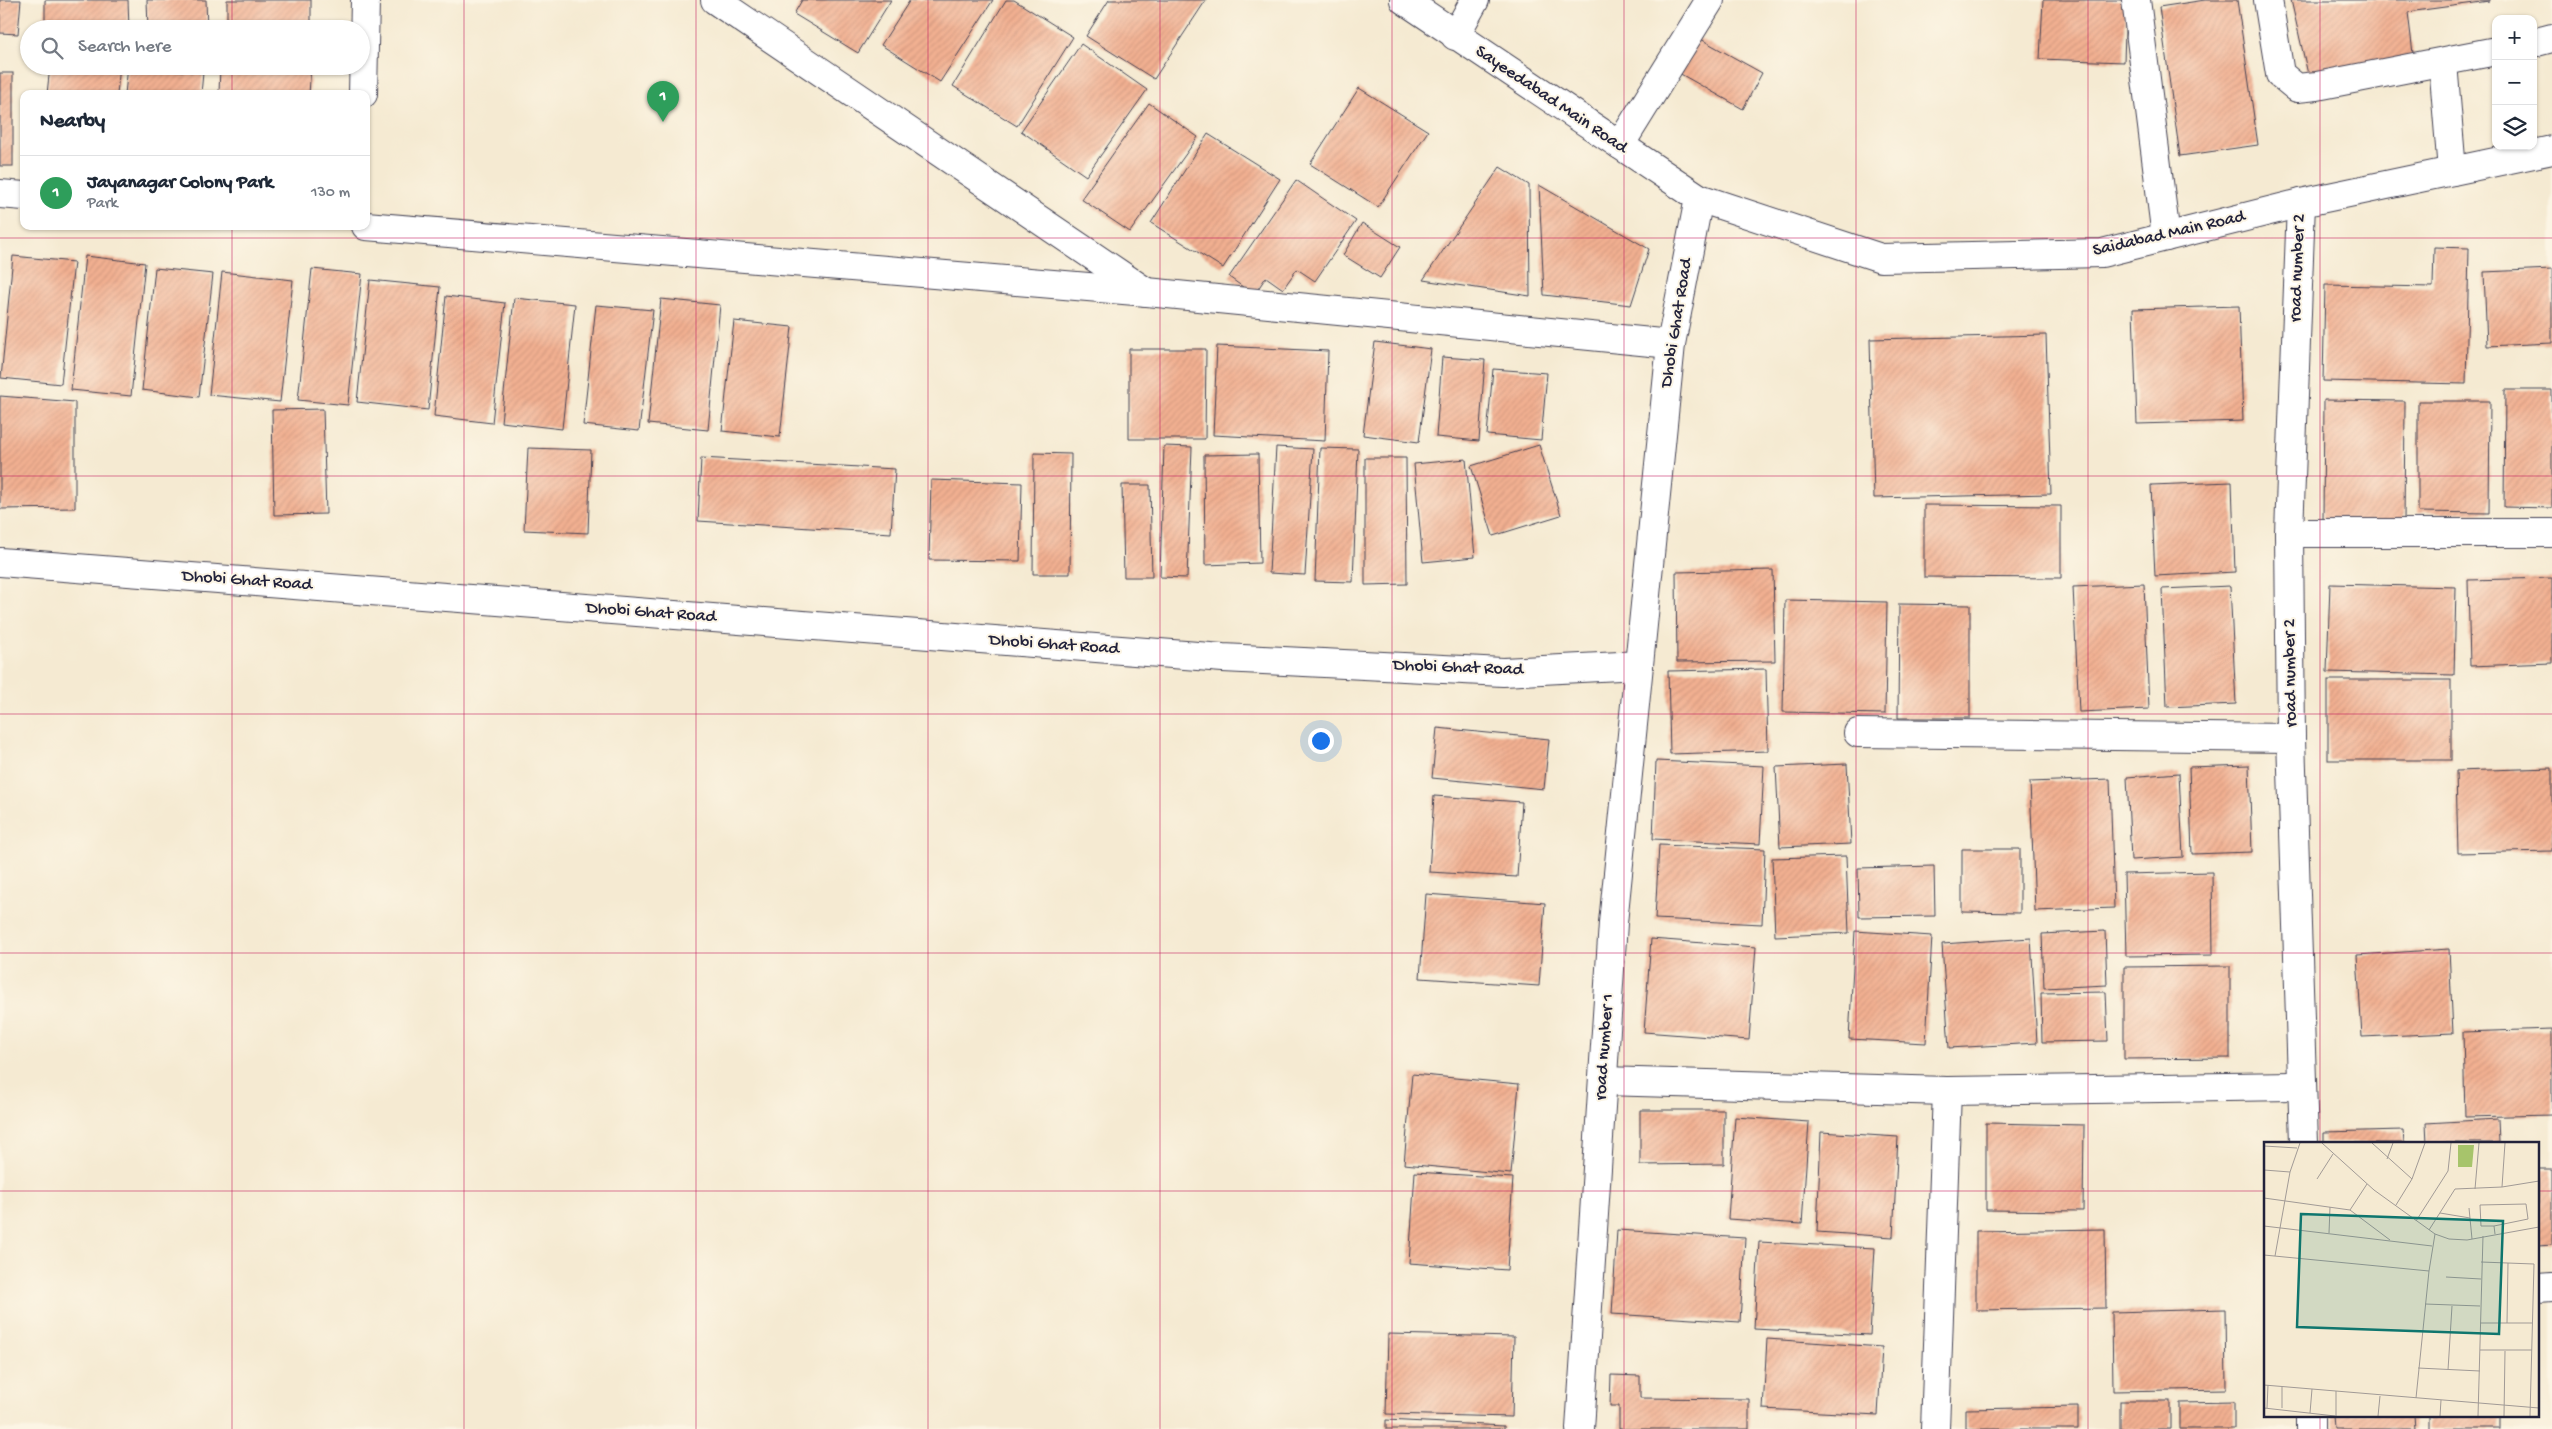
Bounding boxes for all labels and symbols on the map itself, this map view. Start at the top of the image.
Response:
street label: Sayeedabad Main Road [1471,41,1632,160]
pin: 1 [647,81,679,122]
street label: Saidabad Main Road [2091,206,2249,262]
street label: road number 2 [2286,213,2310,323]
street label: Dhobi Ghat Road [1656,256,1698,390]
street label: Dhobi Ghat Road [180,566,314,596]
street label: Dhobi Ghat Road [584,598,718,628]
street label: road number 2 [2280,618,2302,727]
street label: Dhobi Ghat Road [987,630,1121,660]
street label: Dhobi Ghat Road [1391,655,1525,681]
your location [1308,728,1334,754]
street label: road number 1 [1591,993,1619,1101]
inset map [2264,1142,2540,1416]

